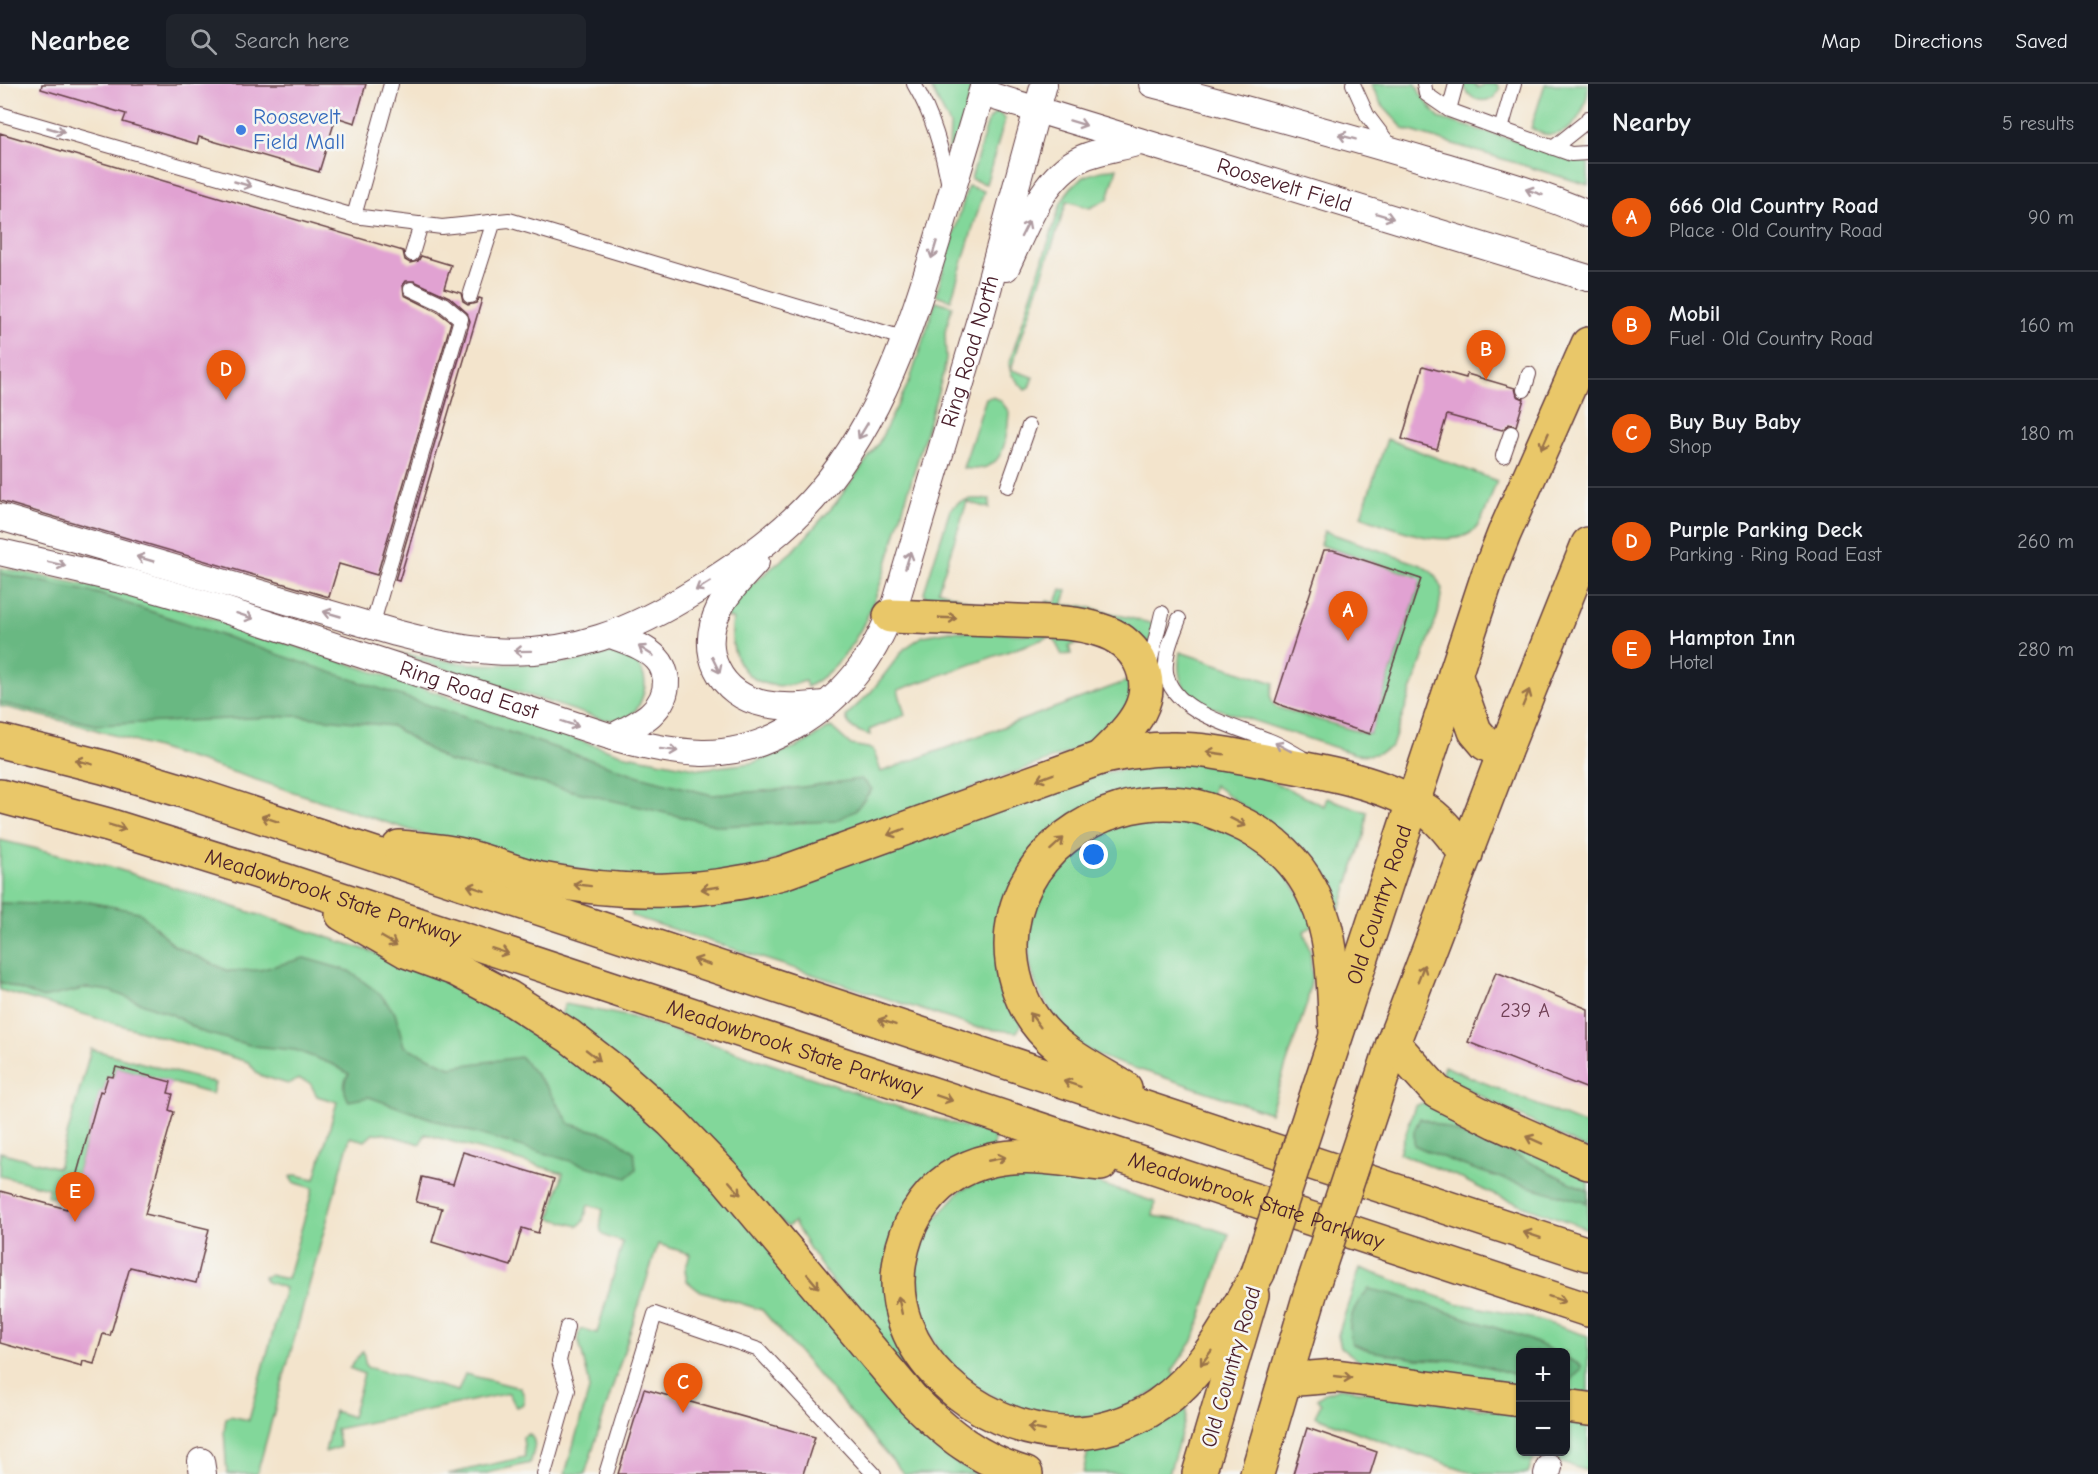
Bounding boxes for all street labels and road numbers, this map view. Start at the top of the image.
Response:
street label: Roosevelt Field [1214,152,1355,218]
street label: Ring Road North [936,272,1004,430]
street label: Ring Road East [396,655,542,725]
street label: Old Country Road [1341,822,1418,988]
street label: Meadowbrook State Parkway [202,843,465,951]
street label: Meadowbrook State Parkway [663,994,926,1103]
street label: Meadowbrook State Parkway [1125,1146,1388,1255]
street label: Old Country Road [1196,1284,1266,1450]

